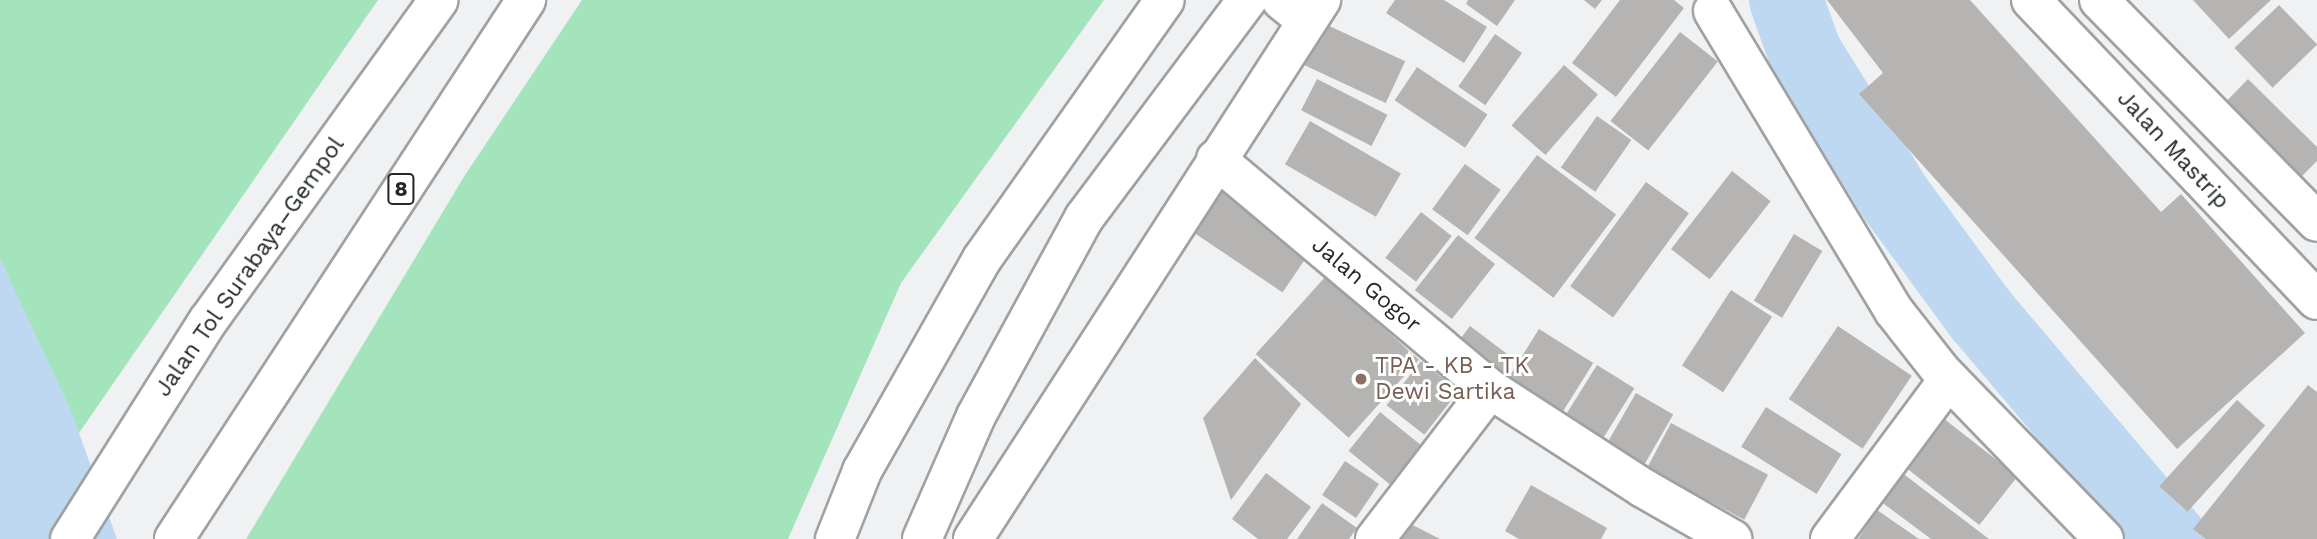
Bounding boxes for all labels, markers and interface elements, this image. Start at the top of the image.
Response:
street label: Jalan Mastrip [2111,85,2235,215]
street label: Jalan Tol Surabaya–Gempol [149,131,351,403]
road number: 8 [387,172,415,206]
street label: Jalan Gogor [1306,231,1426,339]
place label: TPA - KB - TK Dewi Sartika [1375,352,1531,406]
marker: TPA - KB - TK Dewi Sartika [1353,371,1369,387]

